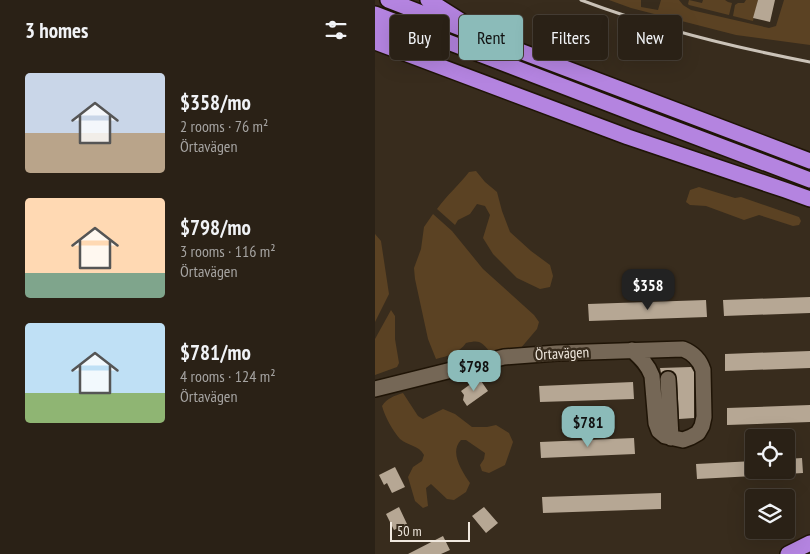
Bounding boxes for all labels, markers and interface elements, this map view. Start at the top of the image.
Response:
chip: Buy [390,15,449,60]
chip: Rent [459,15,523,60]
chip: Filters [533,15,608,60]
chip: New [618,15,682,60]
icon: filters [322,16,350,44]
text: 3 homes [25,17,88,44]
text: $358/mo [180,89,251,116]
icon: home [65,93,125,153]
text: 2 rooms · 76 m² [180,116,268,136]
text: Örtavägen [180,136,238,156]
text: $798/mo [180,214,251,241]
icon: home [65,218,125,278]
text: 3 rooms · 116 m² [180,241,276,261]
text: Örtavägen [180,261,238,281]
pin: $358 [618,268,678,311]
text: $358 [633,275,663,295]
text: $781/mo [180,339,251,366]
street label: Örtavägen [535,342,589,364]
icon: home [65,343,125,403]
pin: $798 [444,350,504,392]
text: $798 [459,356,489,376]
text: 4 rooms · 124 m² [180,366,276,386]
text: Örtavägen [180,386,238,406]
pin: $781 [558,406,618,448]
text: $781 [573,412,603,432]
map controls [745,429,795,539]
button: locate [745,429,795,479]
button: layers [745,489,795,539]
scale bar [390,519,470,542]
text: 50 m [397,522,422,540]

